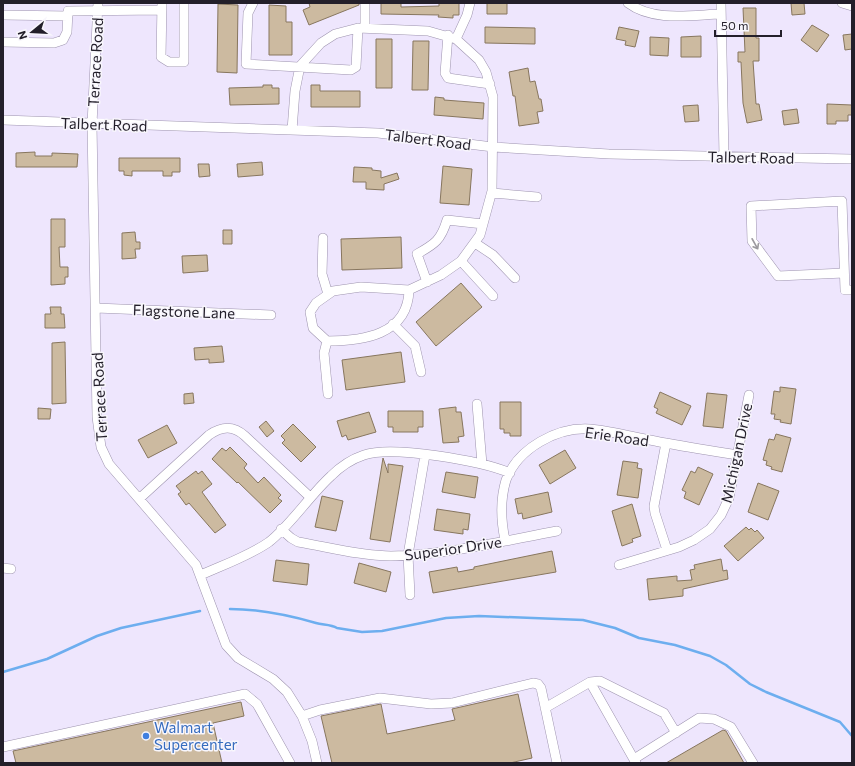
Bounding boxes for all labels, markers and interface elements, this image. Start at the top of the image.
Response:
north arrow [12,12,52,52]
scale bar [715,12,781,38]
street label: Terrace Road [84,17,106,107]
text: 50 m [721,18,749,32]
text: N [15,29,29,41]
street label: Talbert Road [60,113,148,135]
street label: Talbert Road [384,125,472,153]
street label: Talbert Road [707,147,795,167]
one-way arrow [752,238,760,250]
street label: Flagstone Lane [132,300,236,322]
street label: Terrace Road [88,352,110,442]
street label: Michigan Drive [717,401,755,505]
street label: Erie Road [584,423,650,449]
street label: Superior Drive [403,532,503,564]
place label: Walmart Supercenter [154,718,238,753]
marker: Walmart Supercenter [141,731,151,741]

